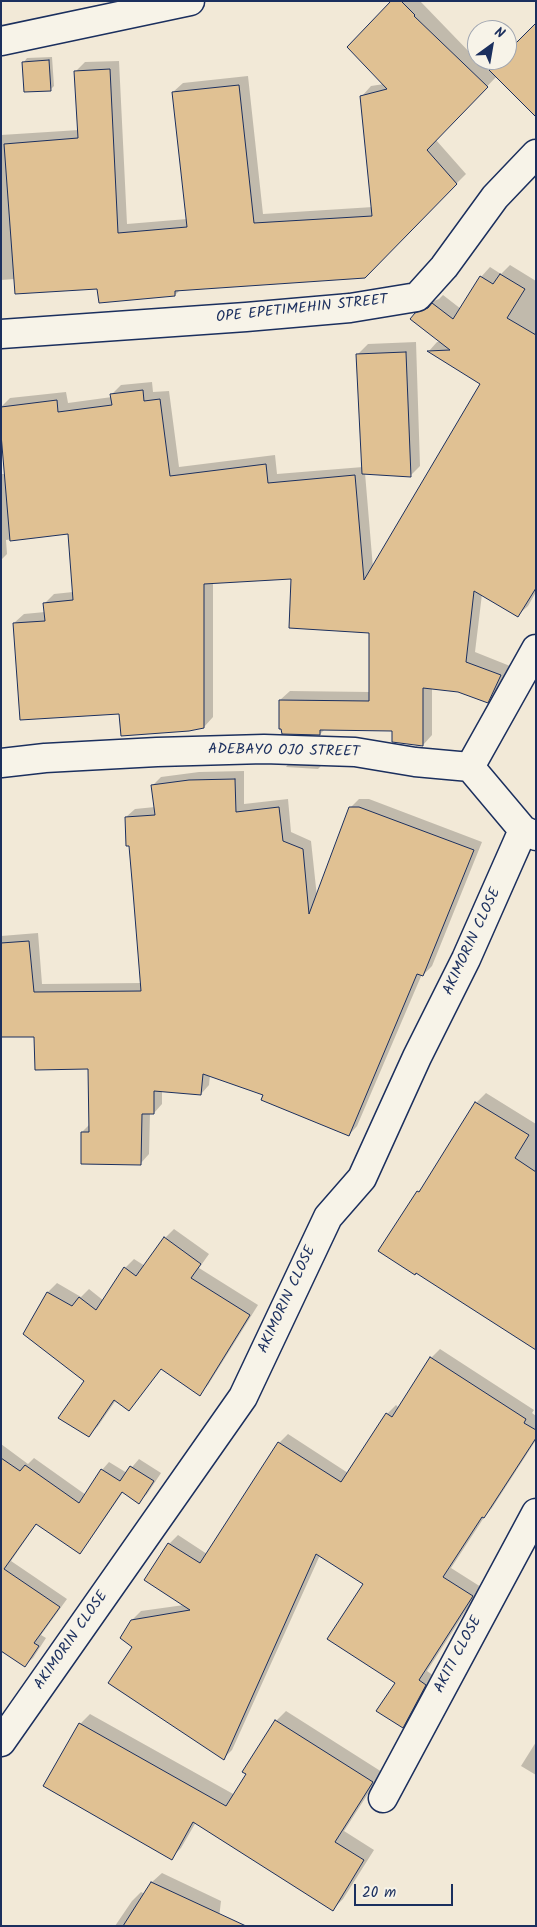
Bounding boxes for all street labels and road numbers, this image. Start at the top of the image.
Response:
street label: OPE EPETIMEHIN STREET [215,292,389,328]
street label: ADEBAYO OJO STREET [208,742,360,762]
street label: AKIMORIN CLOSE [440,885,506,999]
street label: AKIMORIN CLOSE [255,1243,321,1357]
street label: AKIMORIN CLOSE [31,1588,113,1694]
street label: AKITI CLOSE [431,1613,487,1697]

